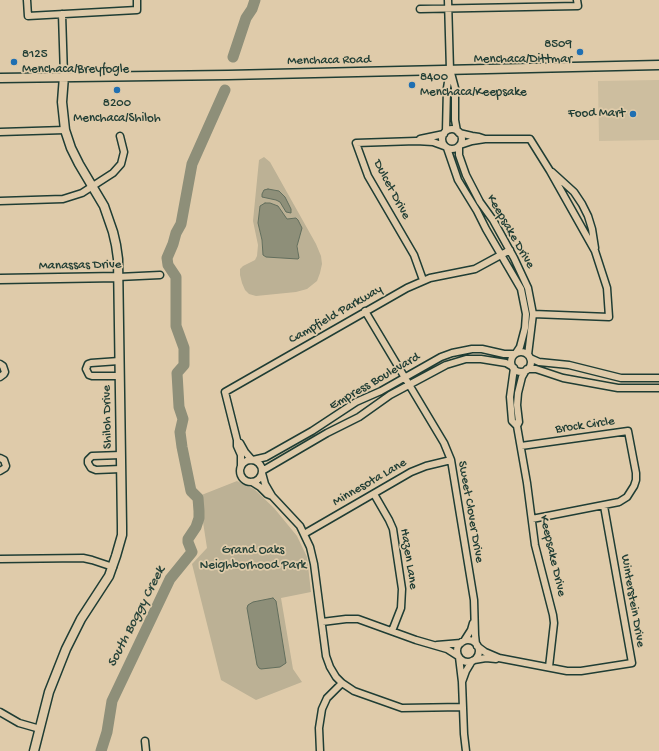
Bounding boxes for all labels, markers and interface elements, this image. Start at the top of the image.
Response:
place label: 8509 Menchaca/Dittmar [474,37,572,68]
place label: 8125 Menchaca/Breyfogle [22,47,129,78]
marker: 8509 Menchaca/Dittmar [575,47,585,57]
street label: Menchaca Road [287,52,371,70]
marker: 8125 Menchaca/Breyfogle [9,57,19,67]
place label: 8400 Menchaca/Keepsake [420,70,527,101]
marker: 8400 Menchaca/Keepsake [407,80,417,90]
marker: 8200 Menchaca/Shiloh [112,85,122,95]
place label: 8200 Menchaca/Shiloh [73,96,161,127]
place label: Food Mart [568,106,625,122]
marker: Food Mart [628,109,638,119]
street label: Dulcet Drive [369,158,413,222]
street label: Keepsake Drive [483,192,537,272]
street label: Manassas Drive [39,257,121,275]
street label: Campfield Parkway [286,282,386,348]
street label: Empress Boulevard [327,350,423,414]
street label: Shiloh Drive [100,385,116,449]
street label: Brock Circle [554,414,616,438]
street label: Minnesota Lane [330,456,410,510]
street label: Sweet Clover Drive [453,460,487,564]
street label: Keepsake Drive [535,514,569,598]
street label: Hazen Lane [396,528,420,590]
park label: Grand Oaks Neighborhood Park [200,543,306,574]
street label: Winterstein Drive [616,553,648,649]
water label: South Boggy Creek [104,564,170,670]

